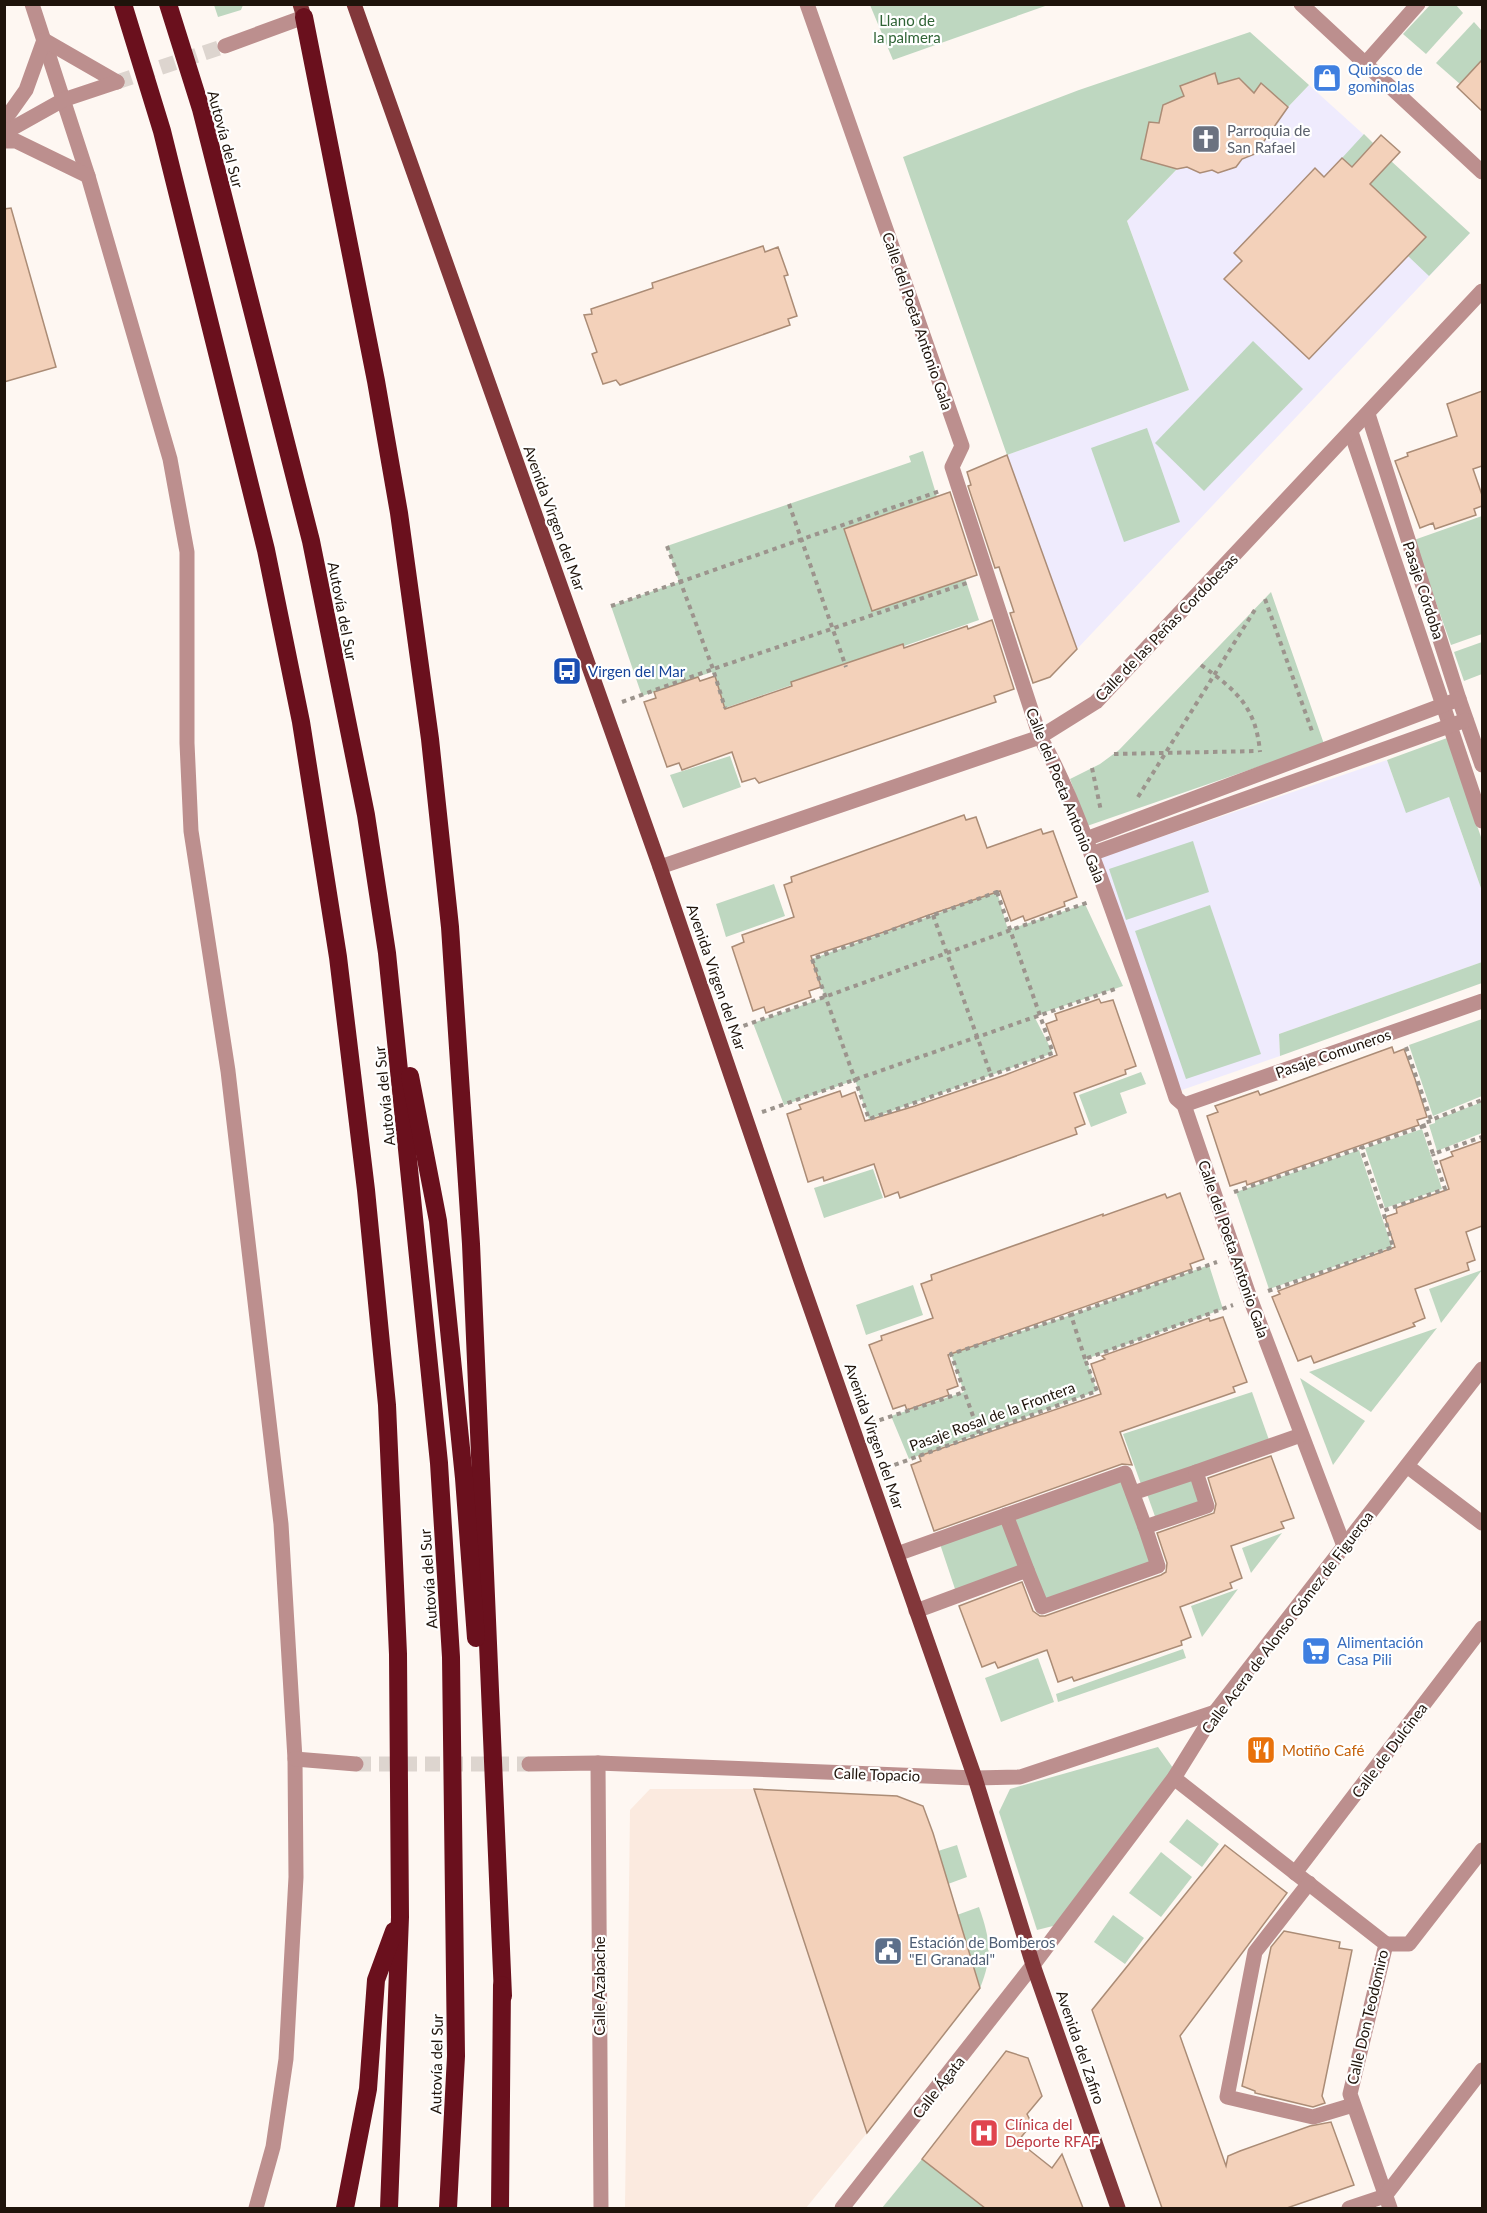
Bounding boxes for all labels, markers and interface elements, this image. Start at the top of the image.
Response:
park label: Llano de la palmera [873,11,941,46]
place label: Quiosco de gominolas [1348,60,1423,95]
shop icon: Quiosco de gominolas [1311,62,1343,94]
street label: Autovía del Sur [204,88,248,190]
place label: Parroquia de San Rafael [1227,121,1310,156]
church icon: Parroquia de San Rafael [1190,123,1222,155]
street label: Calle del Poeta Antonio Gala [879,230,957,412]
street label: Avenida Virgen del Mar [520,443,590,594]
street label: Pasaje Córdoba [1400,539,1448,641]
street label: Calle de las Peñas Cordobesas [1091,550,1241,704]
street label: Autovía del Sur [325,560,361,662]
bus stop icon: Virgen del Mar [551,655,583,687]
place label: Virgen del Mar [588,662,686,680]
street label: Calle del Poeta Antonio Gala [1023,705,1109,885]
street label: Avenida Virgen del Mar [684,902,751,1053]
street label: Pasaje Comuneros [1273,1025,1393,1081]
street label: Autovía del Sur [370,1045,398,1147]
street label: Calle del Poeta Antonio Gala [1195,1158,1273,1340]
street label: Avenida Virgen del Mar [842,1361,909,1512]
street label: Pasaje Rosal de la Frontera [907,1378,1077,1454]
street label: Calle Acera de Alonso Gómez de Figueroa [1197,1507,1377,1737]
street label: Autovía del Sur [415,1528,440,1630]
place label: Alimentación Casa Pili [1337,1633,1423,1668]
supermarket icon: Alimentación Casa Pili [1300,1635,1332,1667]
street label: Calle de Dulcinea [1347,1699,1431,1801]
restaurant icon: Motiño Café [1245,1734,1277,1766]
place label: Motiño Café [1282,1741,1364,1759]
street label: Calle Topacio [833,1763,921,1785]
place label: Estación de Bomberos "El Granadal" [909,1933,1055,1968]
public building icon: Estación de Bomberos "El Granadal" [872,1935,904,1967]
street label: Calle Azabache [590,1936,608,2036]
street label: Calle Don Teodomiro [1343,1948,1391,2086]
street label: Avenida del Zafiro [1053,1988,1109,2106]
street label: Autovía del Sur [426,2013,446,2114]
street label: Calle Ágata [908,2052,968,2122]
place label: Clínica del Deporte RFAF [1005,2115,1099,2150]
hospital icon: Clínica del Deporte RFAF [968,2117,1000,2149]

